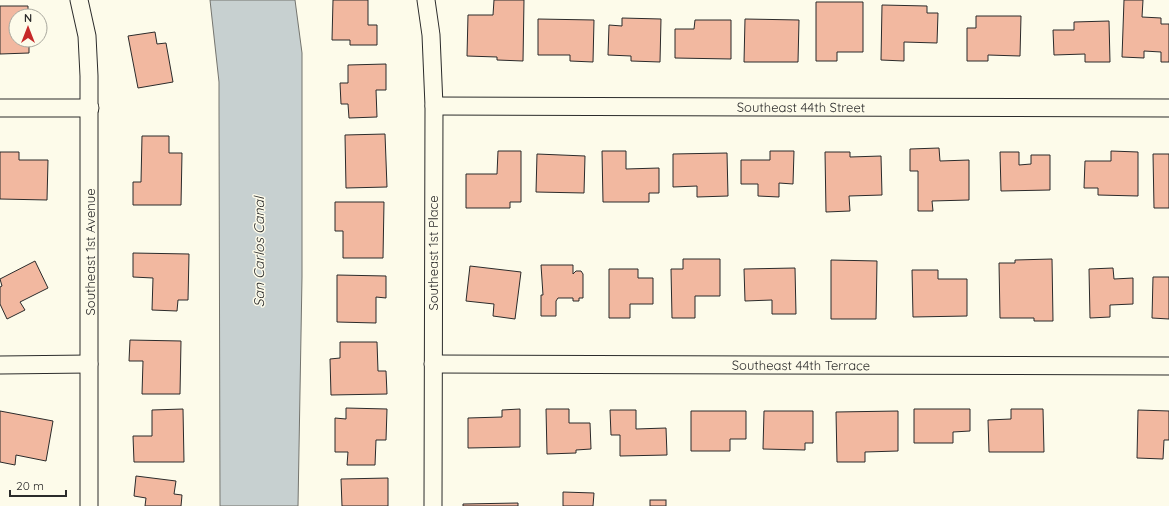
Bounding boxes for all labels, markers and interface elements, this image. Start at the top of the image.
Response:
north arrow [8,8,48,48]
text: N [24,11,32,25]
street label: Southeast 44th Street [737,99,865,115]
street label: Southeast 1st Avenue [82,189,98,316]
water label: San Carlos Canal [250,195,268,307]
street label: Southeast 1st Place [425,195,441,311]
street label: Southeast 44th Terrace [732,357,870,373]
scale bar [10,472,66,498]
text: 20 m [16,478,44,493]

